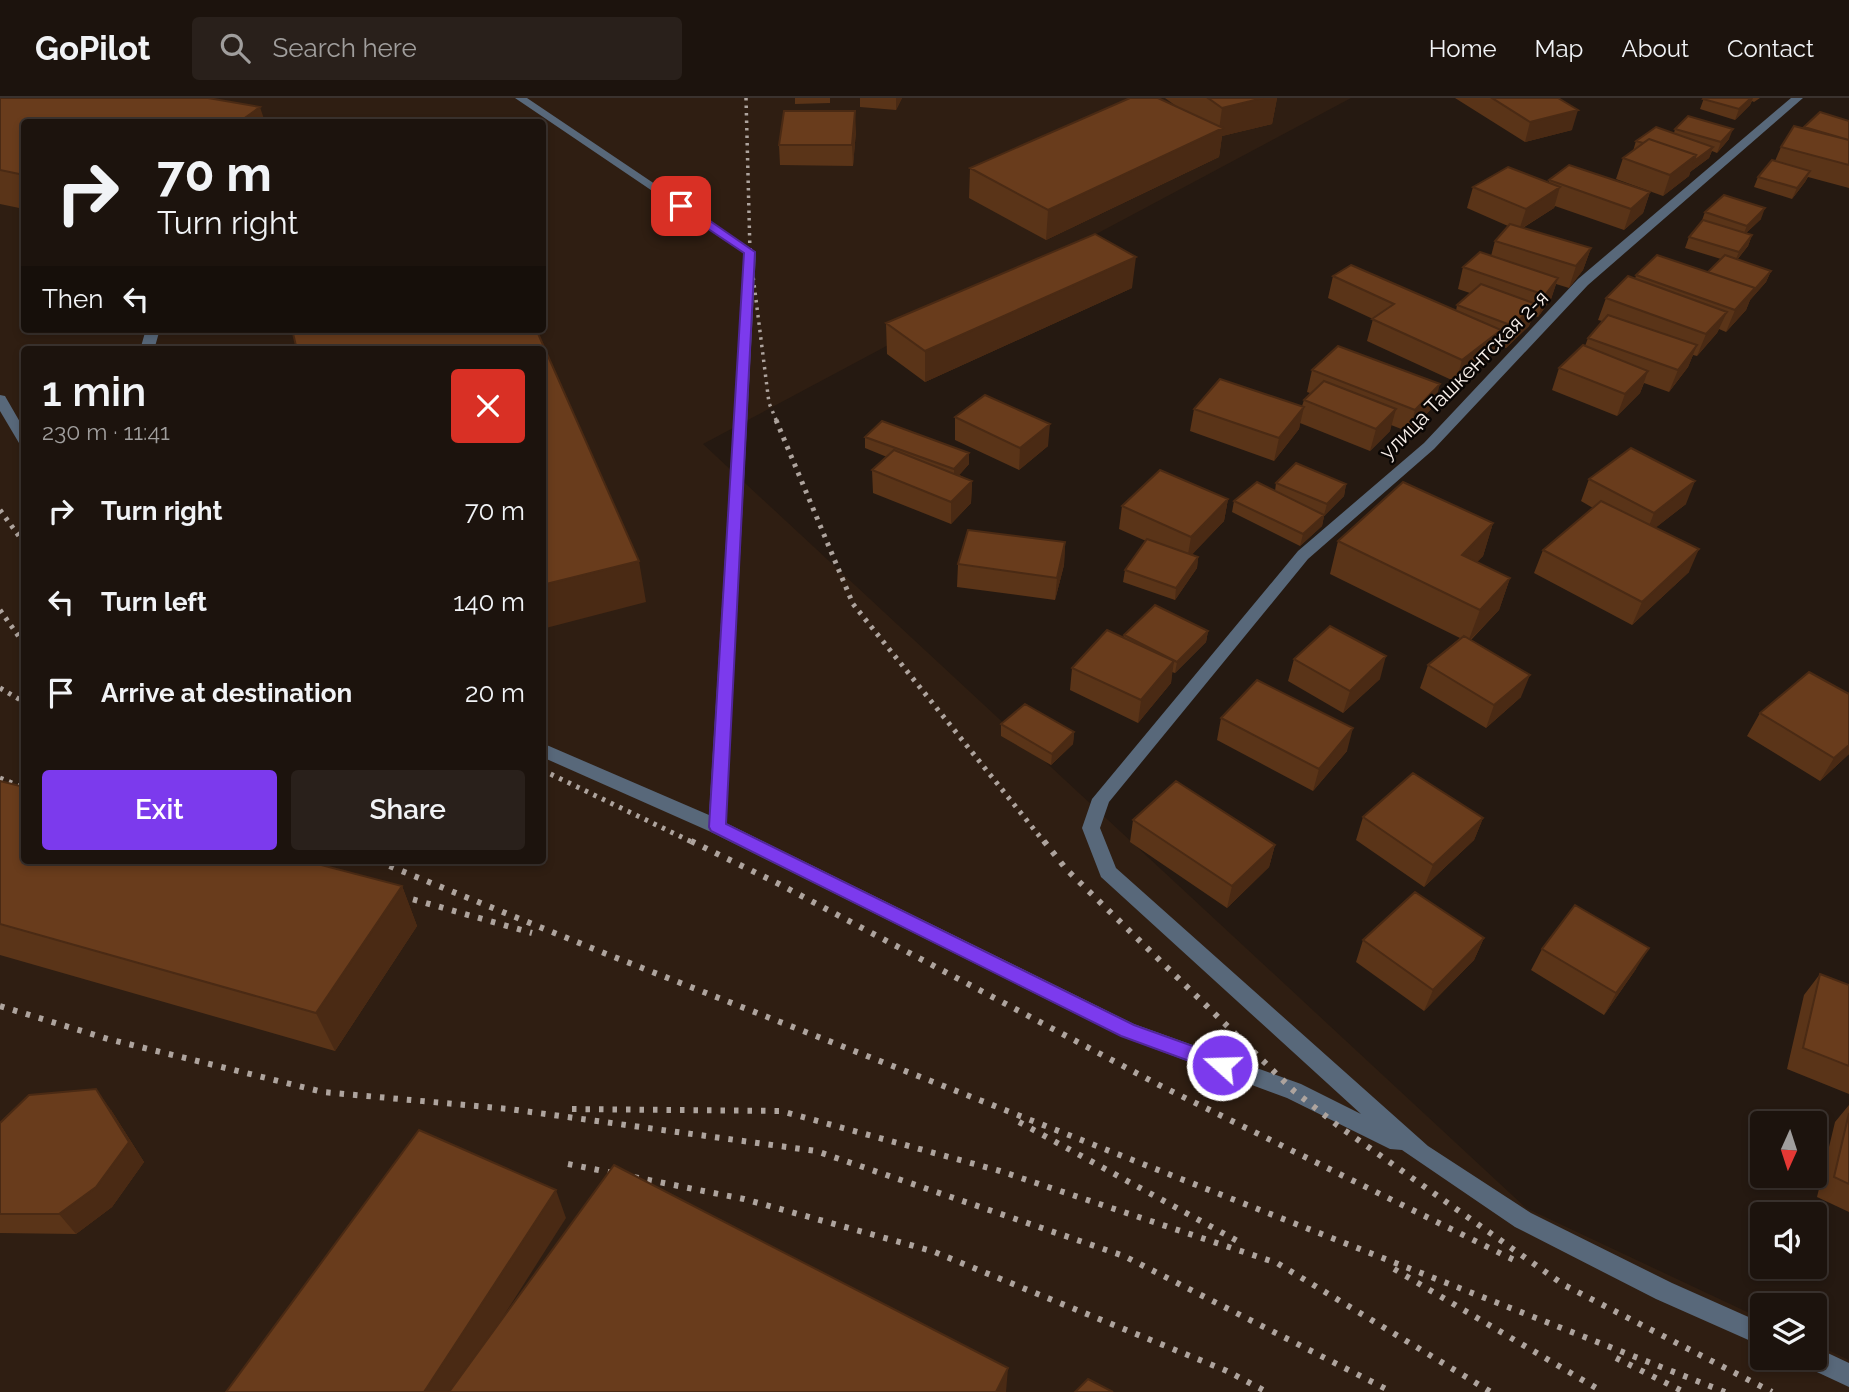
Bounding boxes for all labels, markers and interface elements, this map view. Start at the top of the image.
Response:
search box [192,17,682,80]
text: GoPilot [35,29,150,68]
icon: search [216,29,254,67]
text: Search here [272,33,417,63]
text: Home [1429,34,1497,63]
text: Map [1535,34,1583,63]
text: About [1621,34,1689,63]
text: Contact [1727,34,1814,63]
text: 70 m [157,145,272,202]
icon: right [42,147,133,238]
pin [651,176,711,236]
icon: arrive [662,187,700,225]
text: Turn right [157,204,298,241]
icon: left [117,280,155,318]
text: Then [42,284,103,314]
street label: улица Ташкентская 2-я [1374,285,1553,464]
text: 1 min [42,367,146,416]
button: close [451,369,525,443]
text: 230 m · 11:41 [42,418,170,445]
icon: right [42,492,80,530]
text: Turn right [101,496,222,526]
text: 70 m [465,496,525,526]
icon: left [42,583,80,621]
text: Turn left [101,587,207,617]
text: 140 m [453,587,525,617]
icon: arrive [42,674,80,712]
text: Arrive at destination [101,678,352,708]
text: 20 m [465,678,525,708]
button: Exit [42,770,277,850]
button: Share [291,770,525,850]
position arrow [1185,1028,1259,1102]
north arrow [1750,1111,1827,1188]
map controls [1750,1111,1827,1370]
button: sound [1750,1202,1827,1279]
button: layers [1750,1293,1827,1370]

